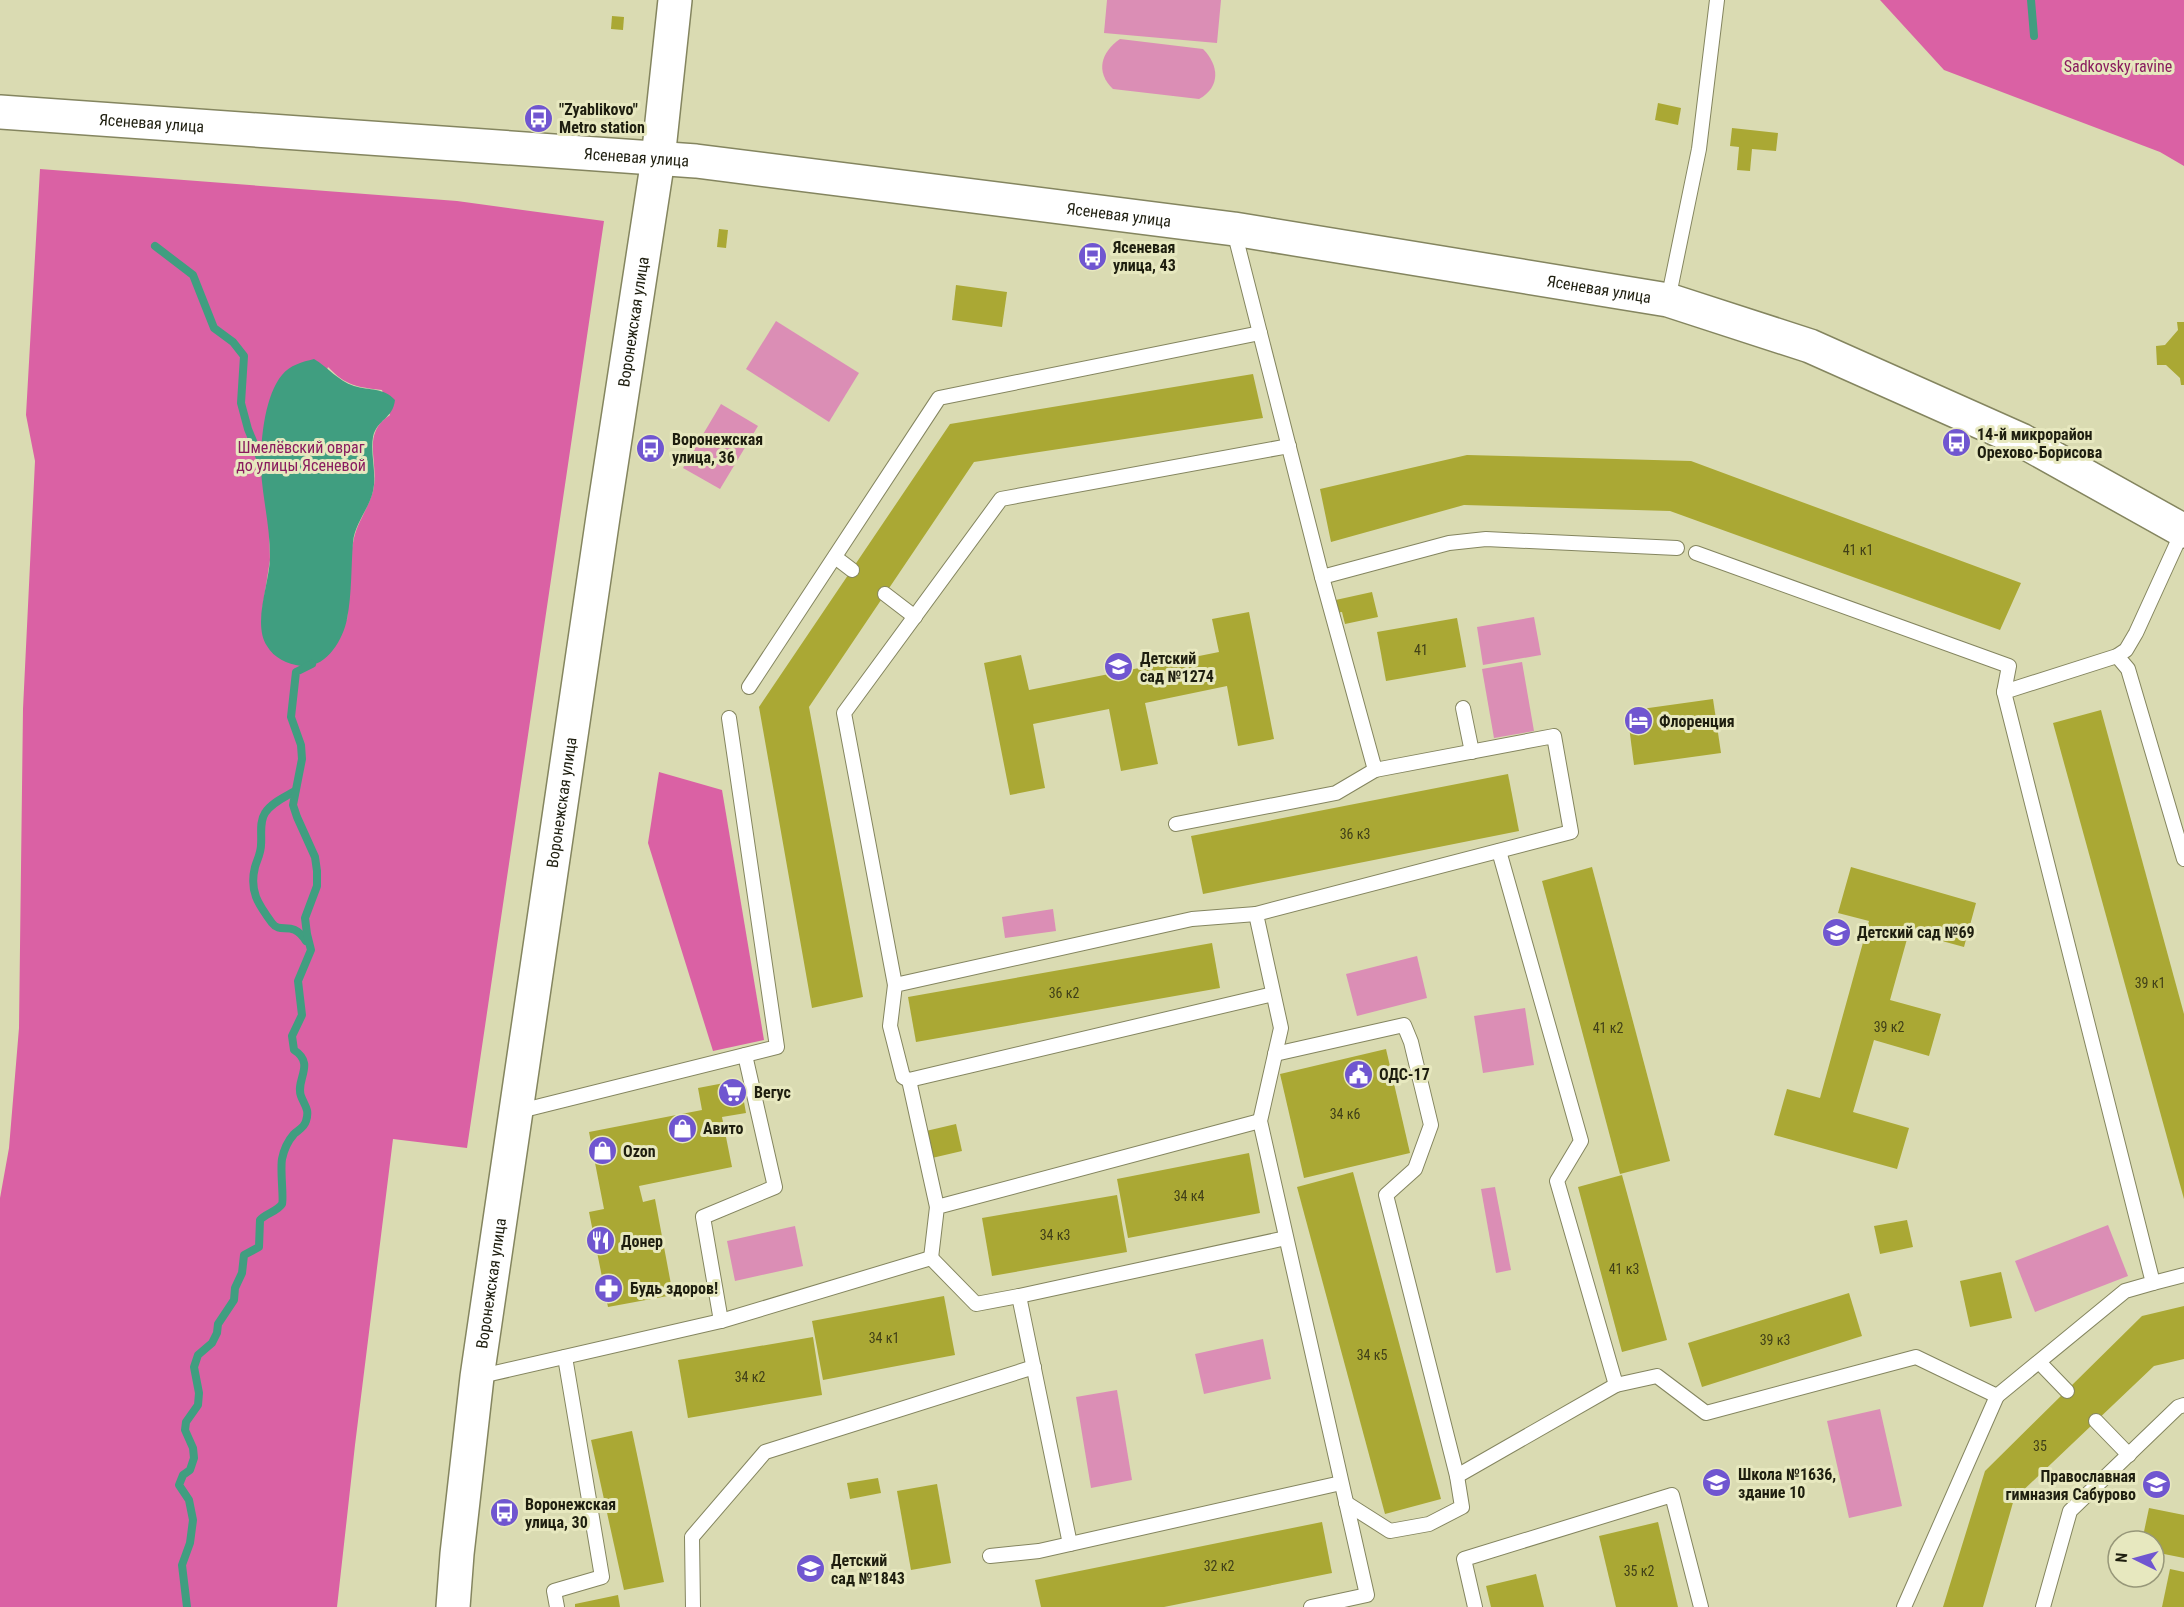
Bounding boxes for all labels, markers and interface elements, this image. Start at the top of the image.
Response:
park label: Sadkovsky ravine [2064,57,2172,76]
place label: "Zyablikovo" Metro station [559,100,645,137]
bus stop icon: "Zyablikovo" Metro station [522,102,554,134]
street label: Ясеневая улица [98,109,205,136]
street label: Ясеневая улица [583,144,690,170]
street label: Ясеневая улица [1065,198,1172,230]
place label: Ясеневая улица, 43 [1112,238,1176,275]
bus stop icon: Ясеневая улица, 43 [1076,240,1108,272]
street label: Воронежская улица [614,255,652,388]
street label: Ясеневая улица [1546,271,1653,307]
place label: 14-й микрорайон Орехово-Борисова [1977,425,2103,462]
bus stop icon: 14-й микрорайон Орехово-Борисова [1940,427,1972,459]
place label: Воронежская улица, 36 [672,430,763,467]
bus stop icon: Воронежская улица, 36 [635,432,667,464]
park label: Шмелёвский овраг до улицы Ясеневой [236,438,366,475]
house number: 41 к1 [1843,542,1873,558]
house number: 41 [1414,642,1428,658]
place label: Детский сад №1274 [1140,649,1214,686]
school or university icon: Детский сад №1274 [1103,651,1135,683]
hotel icon: Флоренция [1622,705,1654,737]
place label: Флоренция [1659,712,1735,731]
street label: Воронежская улица [542,736,580,869]
house number: 36 к3 [1340,826,1370,842]
school or university icon: Детский сад №69 [1820,916,1852,948]
place label: Детский сад №69 [1857,923,1975,942]
house number: 39 к1 [2135,975,2165,991]
house number: 36 к2 [1049,985,1079,1001]
house number: 39 к2 [1874,1019,1904,1035]
house number: 41 к2 [1593,1020,1623,1036]
public building icon: ОДС-17 [1342,1058,1374,1090]
place label: ОДС-17 [1379,1065,1430,1084]
supermarket icon: Вегус [717,1076,749,1108]
place label: Вегус [754,1083,791,1102]
house number: 34 к6 [1330,1106,1360,1122]
shop icon: Авито [666,1112,698,1144]
place label: Авито [703,1119,744,1138]
shop icon: Ozon [586,1135,618,1167]
place label: Ozon [623,1142,656,1161]
house number: 34 к4 [1174,1188,1204,1204]
street label: Воронежская улица [472,1217,510,1350]
restaurant icon: Донер [584,1225,616,1257]
house number: 34 к3 [1040,1227,1070,1243]
place label: Донер [621,1232,663,1251]
house number: 41 к3 [1609,1261,1639,1277]
pharmacy icon: Будь здоров! [593,1272,625,1304]
place label: Будь здоров! [630,1279,718,1298]
house number: 34 к1 [869,1330,899,1346]
house number: 39 к3 [1760,1332,1790,1348]
house number: 34 к5 [1357,1347,1387,1363]
house number: 34 к2 [735,1369,765,1385]
house number: 35 [2033,1438,2047,1454]
place label: Школа №1636, здание 10 [1738,1465,1836,1502]
school or university icon: Школа №1636, здание 10 [1701,1467,1733,1499]
place label: Православная гимназия Сабурово [2005,1467,2136,1504]
school or university icon: Православная гимназия Сабурово [2141,1469,2173,1501]
place label: Воронежская улица, 30 [525,1495,616,1532]
bus stop icon: Воронежская улица, 30 [488,1497,520,1529]
north arrow [2106,1529,2166,1589]
place label: Детский сад №1843 [831,1551,905,1588]
text: N [2112,1552,2131,1563]
school or university icon: Детский сад №1843 [794,1553,826,1585]
house number: 32 к2 [1204,1558,1234,1574]
house number: 35 к2 [1624,1563,1654,1579]

